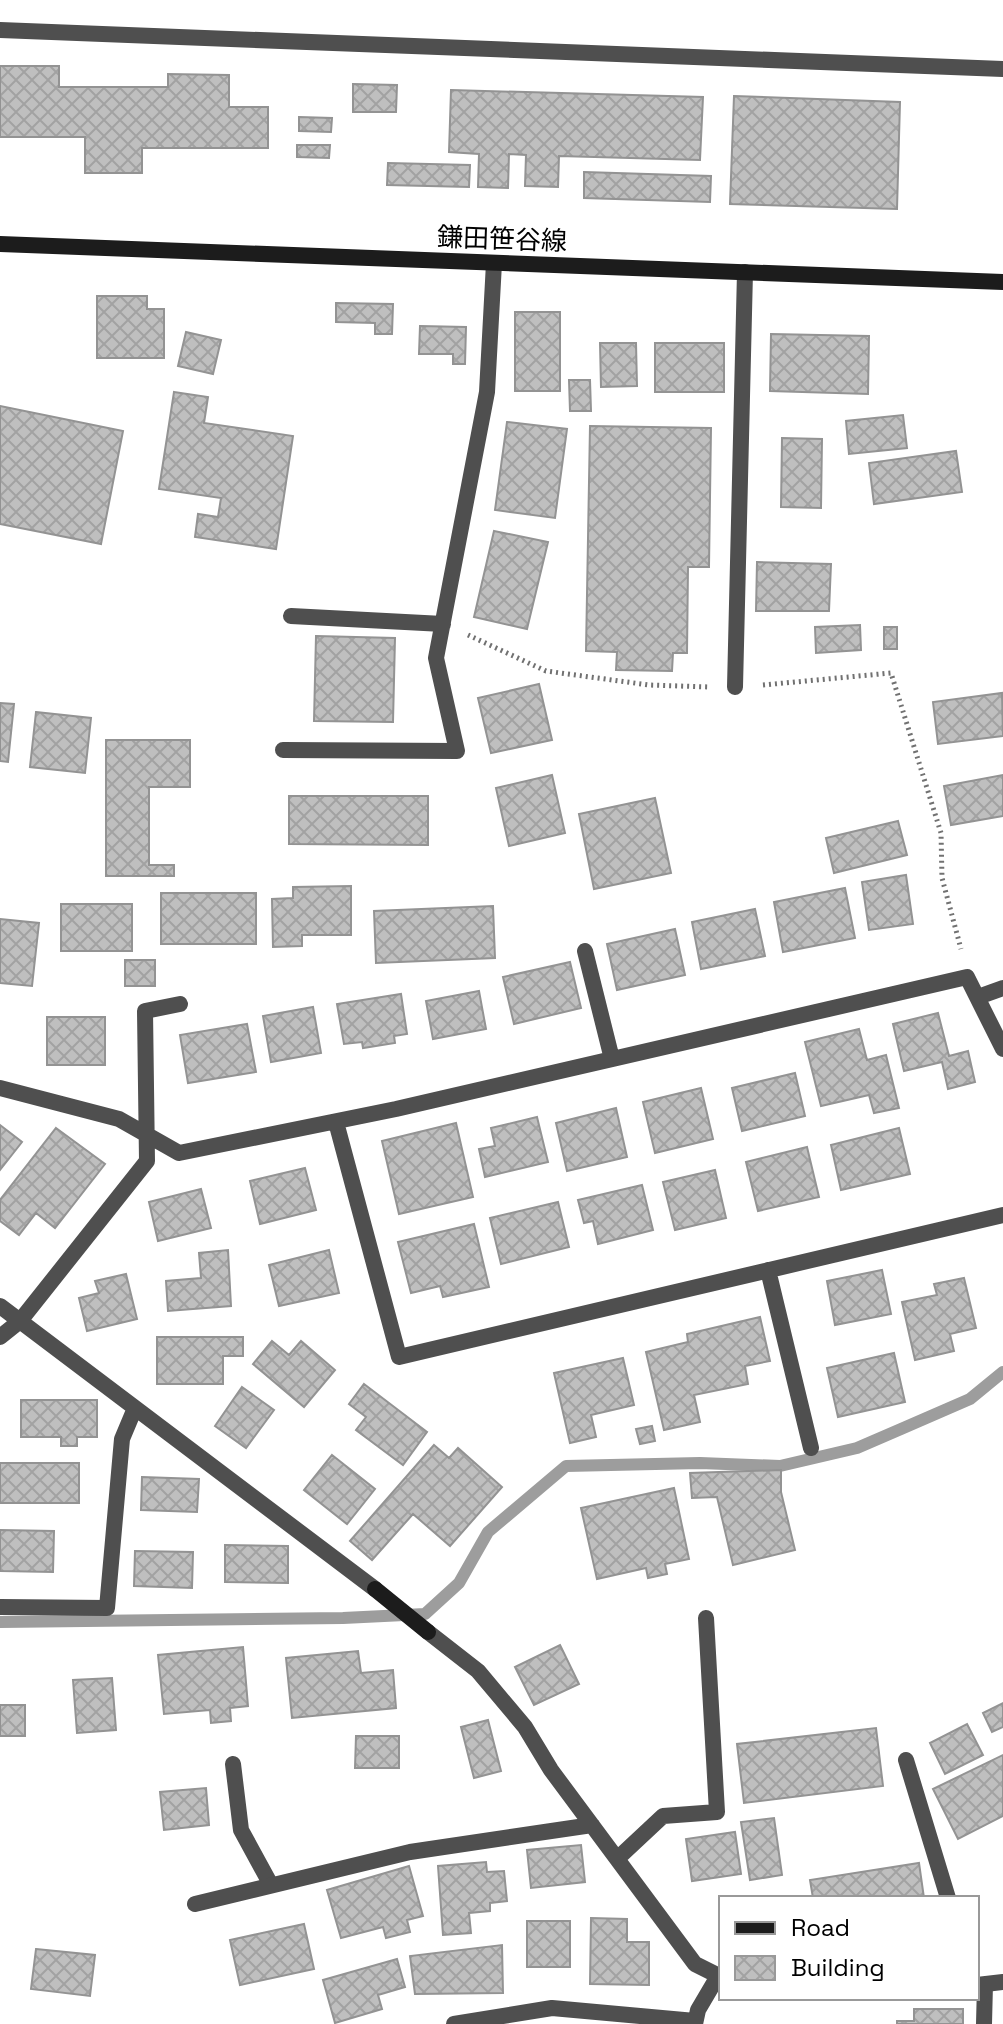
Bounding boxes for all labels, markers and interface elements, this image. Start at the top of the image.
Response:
street label: 鎌田笹谷線 [436,220,568,258]
legend [719,1896,979,2000]
text: Road [791,1912,850,1943]
text: Building [791,1952,885,1983]

